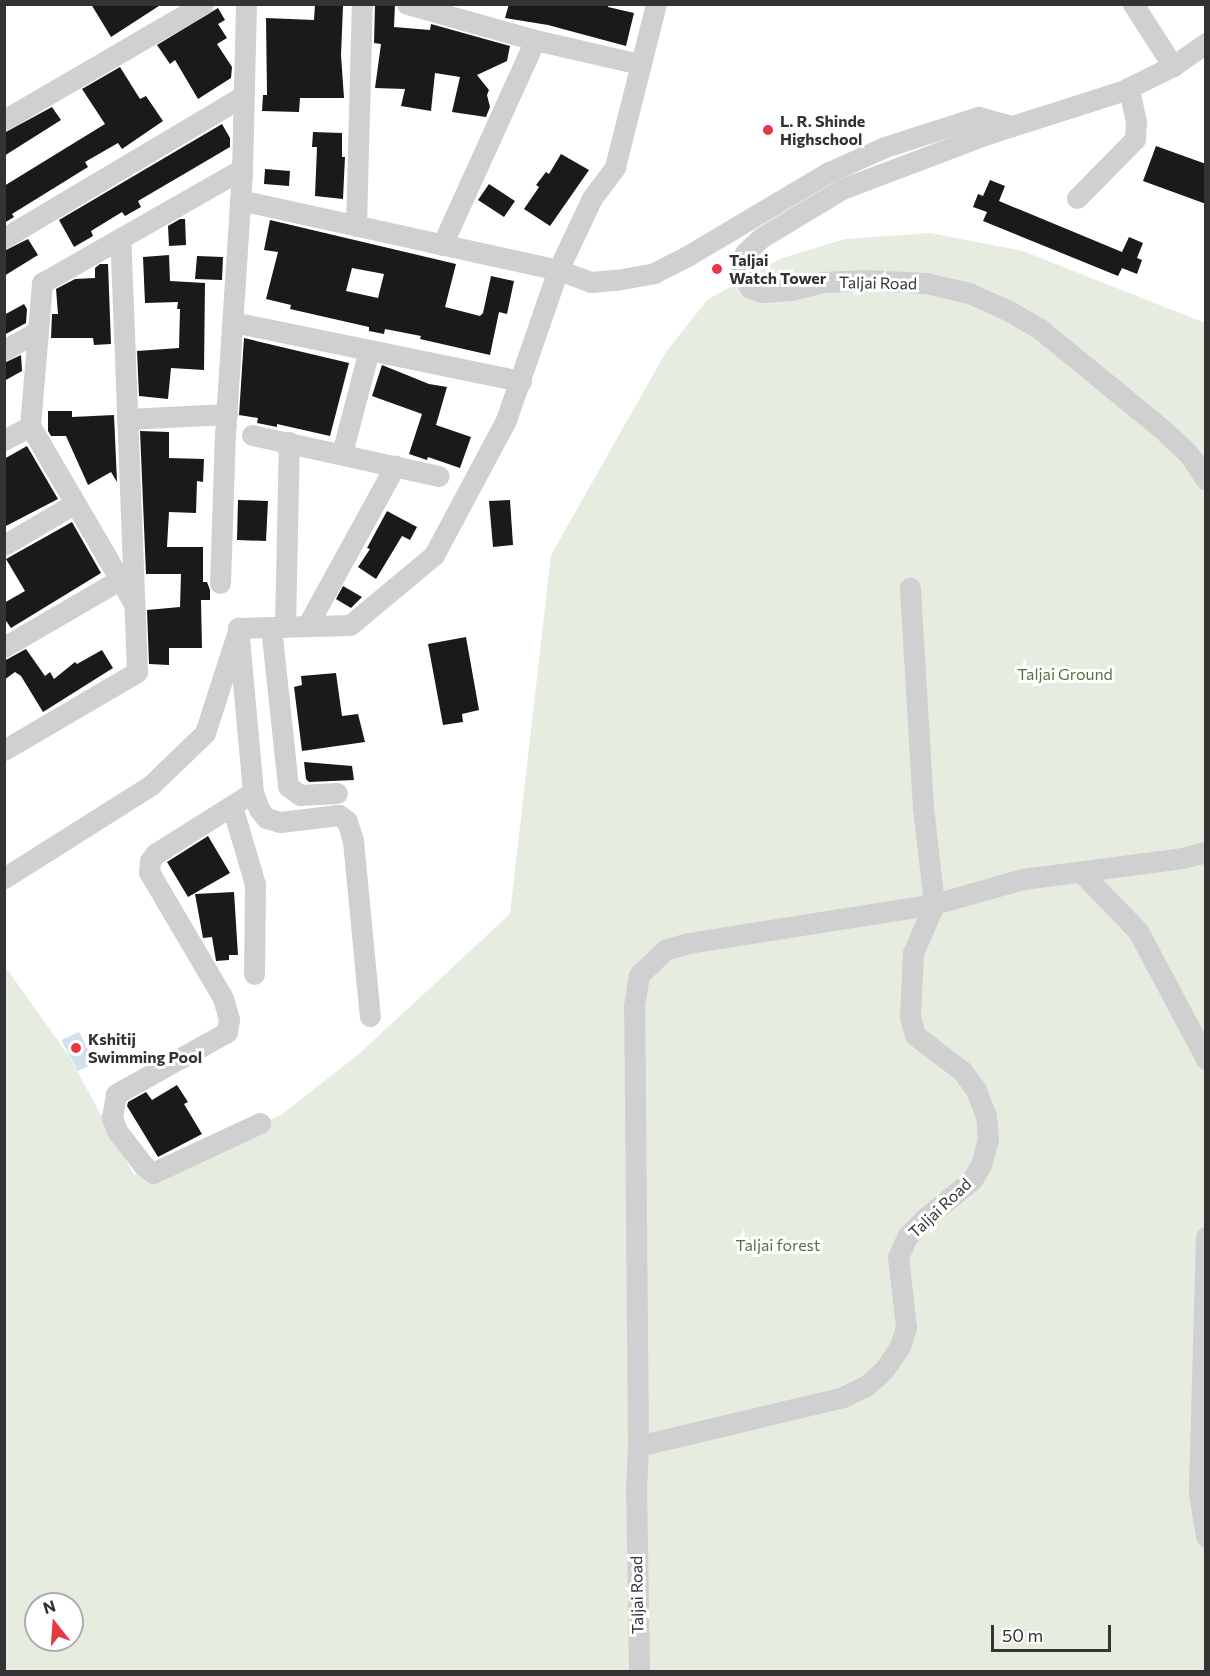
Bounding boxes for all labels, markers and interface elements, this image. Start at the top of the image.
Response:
place label: L. R. Shinde Highschool [780,111,865,149]
marker: L. R. Shinde Highschool [761,123,775,137]
place label: Taljai Watch Tower [729,250,826,288]
marker: Taljai Watch Tower [710,262,724,276]
street label: Taljai Road [839,273,917,293]
park label: Taljai Ground [1017,664,1113,684]
place label: Kshitij Swimming Pool [88,1029,202,1067]
marker: Kshitij Swimming Pool [69,1041,83,1055]
street label: Taljai Road [905,1174,975,1242]
park label: Taljai forest [736,1235,820,1255]
street label: Taljai Road [627,1556,647,1634]
north arrow [24,1592,84,1652]
text: N [41,1595,58,1617]
scale bar [994,1613,1114,1651]
text: 50 m [1002,1624,1043,1646]

